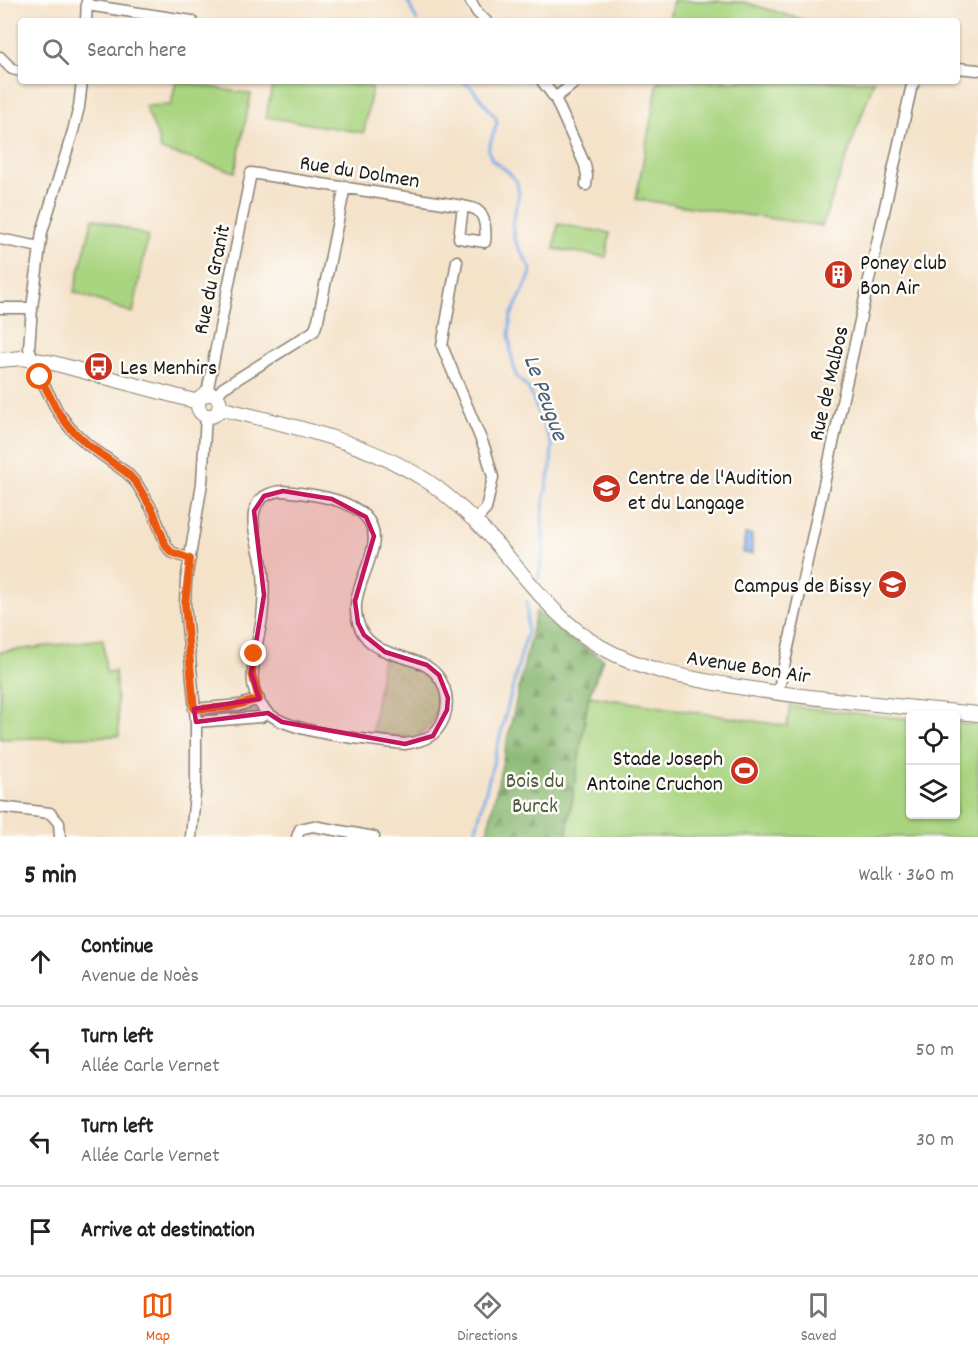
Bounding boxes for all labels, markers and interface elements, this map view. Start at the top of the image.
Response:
search box [18,18,960,84]
icon: search [39,35,72,68]
text: Search here [87,36,186,67]
street label: Rue du Dolmen [297,149,422,198]
street label: Rue du Granit [187,222,240,338]
place label: Poney club Bon Air [860,249,947,305]
building icon: Poney club Bon Air [823,258,855,290]
street label: Rue de Malbos [802,323,859,444]
bus stop icon: Les Menhirs [83,350,115,382]
water label: Le Peugue [513,350,576,447]
place label: Les Menhirs [120,354,217,385]
route start [26,363,52,389]
place label: Centre de l'Audition et du Langage [628,464,792,520]
school or university icon: Centre de l'Audition et du Langage [591,473,623,505]
school or university icon: Campus de Bissy [876,568,908,600]
place label: Campus de Bissy [734,572,872,603]
route end [240,640,266,666]
street label: Avenue Bon Air [684,643,813,694]
map controls [906,711,960,819]
button: locate [906,711,960,765]
place label: Stade Joseph Antoine Cruchon [587,745,723,801]
sports icon: Stade Joseph Antoine Cruchon [728,754,760,786]
button: layers [906,765,960,819]
park label: Bois du Burck [506,767,564,823]
text: 5 min [24,858,77,895]
text: Walk · 360 m [859,862,954,890]
text: Continue [81,932,153,963]
icon: ahead [24,945,57,978]
text: 280 m [908,947,954,975]
text: Avenue de Noès [81,963,199,991]
text: Turn left [81,1022,153,1053]
icon: left [24,1035,57,1068]
text: 50 m [916,1037,954,1065]
text: Allée Carle Vernet [81,1053,220,1081]
text: Turn left [81,1112,153,1143]
icon: left [24,1125,57,1158]
text: 30 m [916,1127,954,1155]
text: Allée Carle Vernet [81,1143,220,1171]
icon: arrive [24,1215,57,1248]
text: Arrive at destination [81,1216,255,1247]
tab: Map [141,1289,174,1348]
tab: Directions [457,1289,518,1348]
tab: Saved [801,1289,837,1348]

